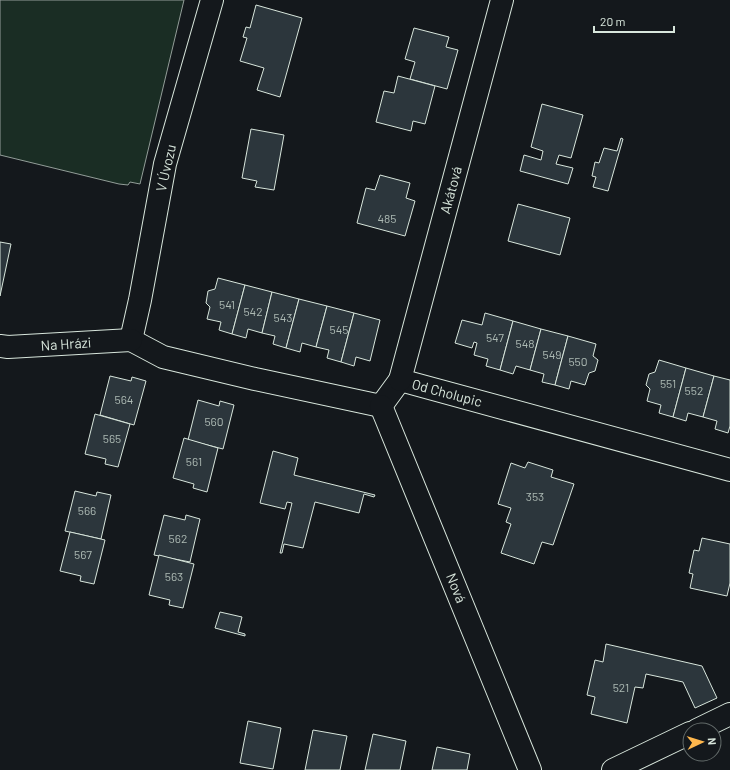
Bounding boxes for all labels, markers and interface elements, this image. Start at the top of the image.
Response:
scale bar [594,8,674,34]
text: 20 m [600,14,626,28]
street label: V Úvozu [152,143,179,193]
street label: Akátová [436,164,465,215]
house number: 485 [377,211,397,225]
house number: 541 [219,297,235,311]
house number: 542 [243,304,263,318]
house number: 543 [274,310,292,324]
house number: 545 [330,322,348,336]
house number: 547 [486,330,504,344]
street label: Na Hrázi [40,333,92,354]
house number: 548 [515,336,535,350]
house number: 549 [542,347,562,361]
house number: 550 [568,354,588,368]
street label: Od Cholupic [410,375,484,410]
house number: 551 [660,376,676,390]
house number: 552 [685,383,703,397]
house number: 564 [115,392,133,406]
house number: 560 [204,414,224,428]
house number: 565 [103,431,121,445]
house number: 561 [186,454,202,468]
house number: 353 [526,489,544,503]
house number: 566 [78,503,96,517]
house number: 562 [169,531,187,545]
house number: 567 [74,547,92,561]
house number: 563 [165,569,183,583]
street label: Nová [443,571,470,605]
house number: 521 [613,680,629,694]
north arrow [682,722,722,762]
text: N [706,737,719,745]

